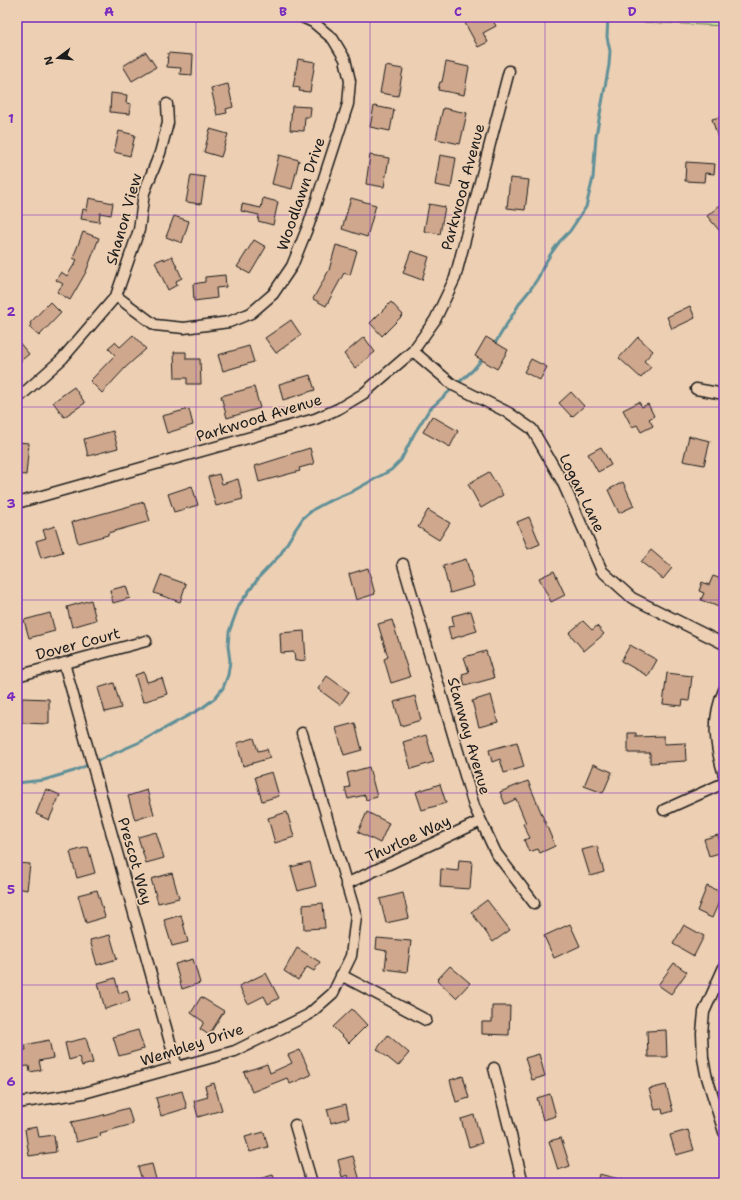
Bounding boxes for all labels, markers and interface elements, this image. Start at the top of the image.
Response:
text: A [104,3,114,20]
text: B [279,3,287,20]
text: C [454,3,462,20]
text: D [627,3,637,20]
north arrow [38,38,78,78]
text: N [40,54,57,67]
text: 1 [8,110,14,127]
street label: Parkwood Avenue [436,121,490,253]
street label: Woodlawn Drive [272,135,330,253]
street label: Shanon View [101,171,147,267]
text: 2 [6,303,16,320]
street label: Parkwood Avenue [194,389,324,447]
street label: Logan Lane [554,451,610,535]
text: 3 [6,495,16,512]
street label: Dover Court [34,623,122,665]
street label: Stanway Avenue [443,675,495,797]
text: 4 [6,688,16,705]
street label: Thurloe Way [362,811,454,867]
street label: Prescot Way [113,815,157,907]
text: 5 [7,881,15,898]
street label: Wembley Drive [138,1019,246,1071]
text: 6 [6,1073,16,1090]

